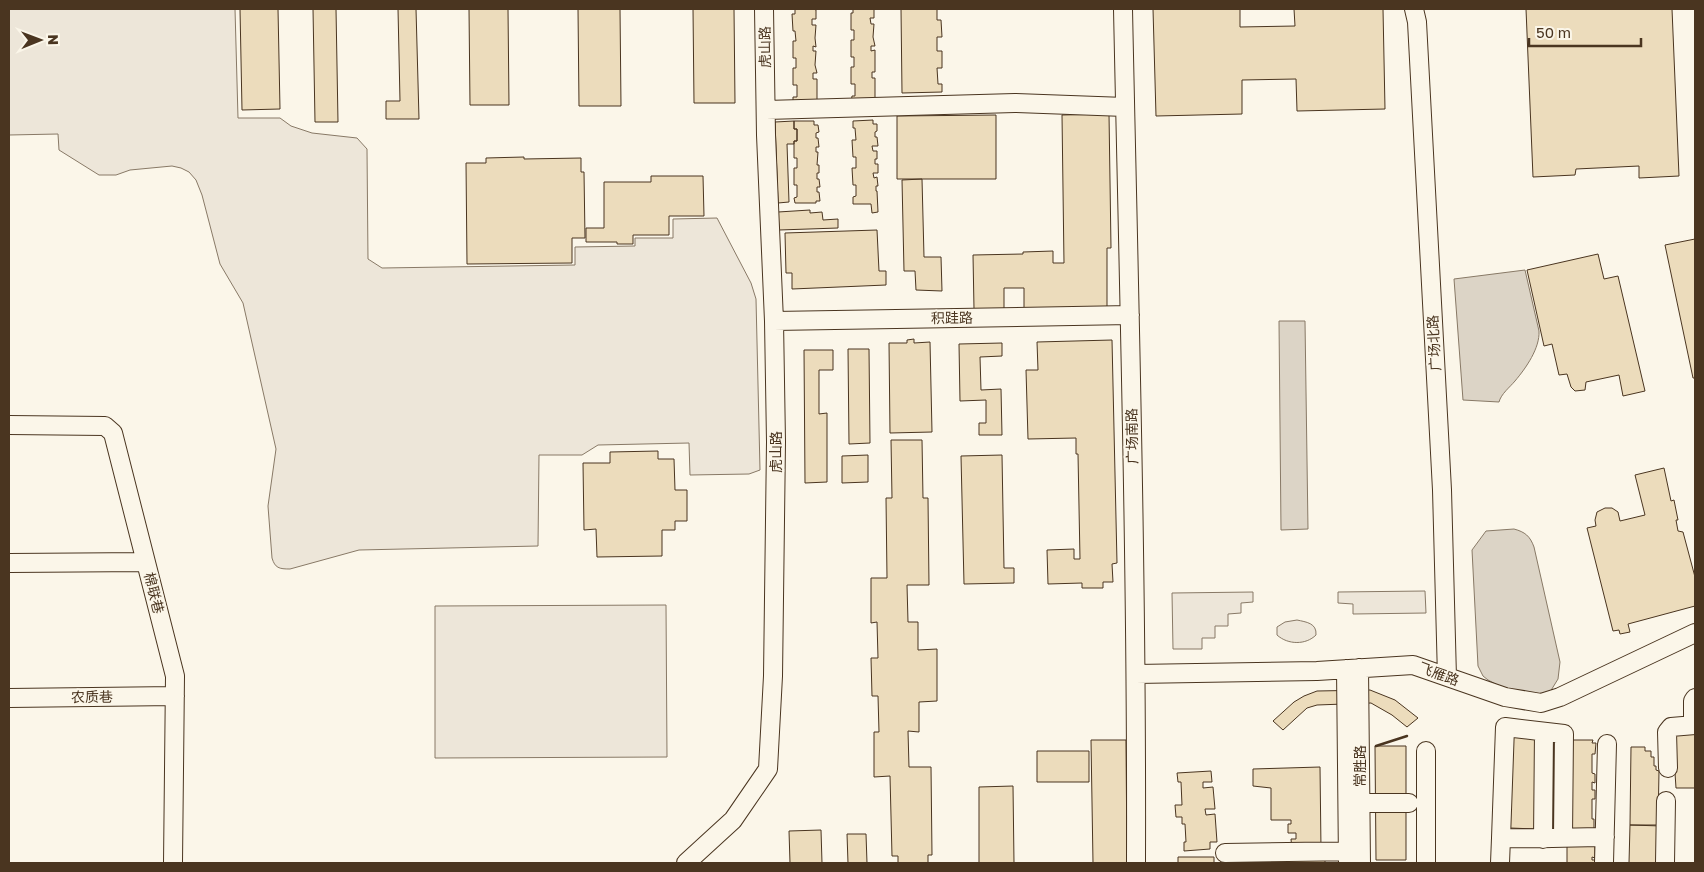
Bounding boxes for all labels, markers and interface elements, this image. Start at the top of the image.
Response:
north arrow [15,15,65,65]
scale bar [1529,15,1642,47]
text: 50 m [1536,23,1571,41]
street label: 虎山路 [756,26,773,68]
text: N [45,34,62,45]
street label: 积跬路 [931,309,973,326]
street label: 广场北路 [1424,315,1443,371]
street label: 广场南路 [1123,408,1140,464]
street label: 虎山路 [767,431,784,473]
street label: 棉联巷 [141,570,168,615]
street label: 飞雁路 [1417,658,1462,689]
street label: 农质巷 [71,688,113,705]
street label: 常胜路 [1351,745,1368,787]

